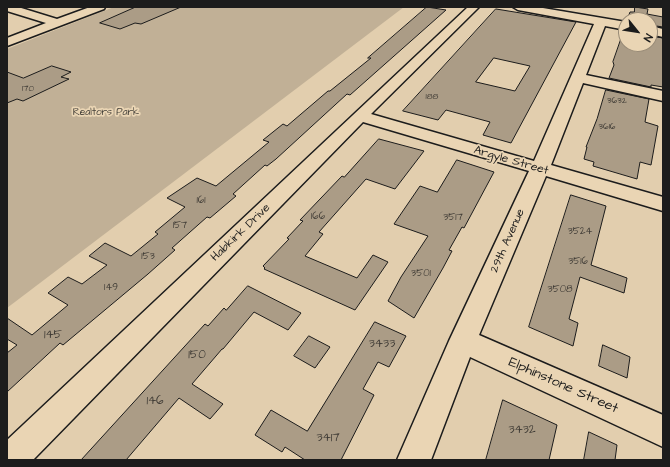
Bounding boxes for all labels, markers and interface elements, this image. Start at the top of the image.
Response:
north arrow [618,12,658,52]
text: N [640,31,656,44]
house number: 170 [22,84,34,94]
house number: 188 [426,92,438,102]
house number: 3632 [607,96,627,106]
park label: Realtors Park [73,107,139,119]
house number: 3616 [598,122,616,132]
street label: Argyle Street [472,143,550,179]
house number: 161 [197,195,205,207]
street label: Habkirk Drive [208,201,274,265]
street label: 29th Avenue [488,207,528,275]
house number: 166 [311,211,325,223]
house number: 3517 [443,212,463,224]
house number: 157 [173,220,187,232]
house number: 3524 [568,226,592,238]
house number: 153 [141,251,155,263]
house number: 3516 [568,256,588,268]
house number: 3501 [411,268,431,280]
house number: 149 [104,282,118,294]
house number: 3508 [548,284,572,296]
house number: 145 [44,328,62,342]
house number: 3433 [369,337,395,351]
house number: 150 [188,348,206,362]
street label: Elphinstone Street [506,354,620,418]
house number: 146 [146,394,164,408]
house number: 3432 [508,423,536,437]
house number: 3417 [316,431,340,445]

